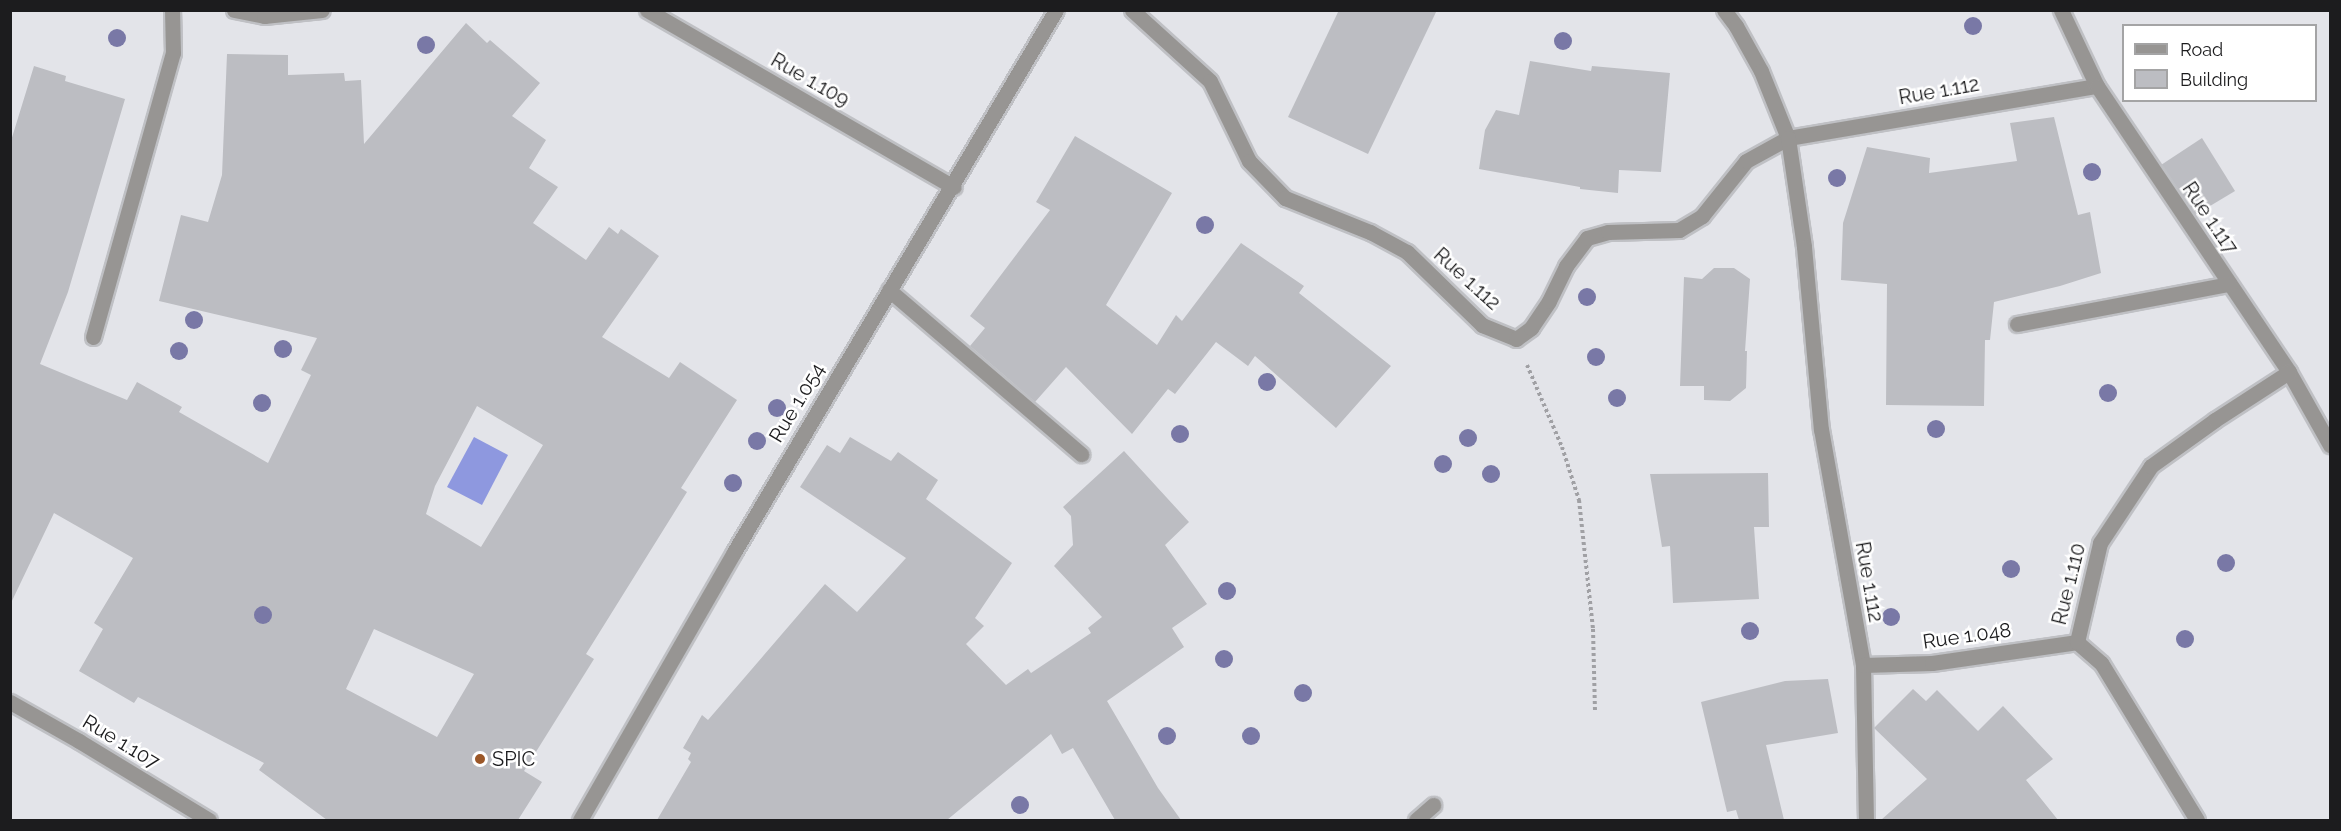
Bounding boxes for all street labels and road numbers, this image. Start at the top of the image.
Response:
street label: Rue 1.109 [767,48,853,112]
street label: Rue 1.112 [1897,72,1981,110]
street label: Rue 1.117 [2177,177,2243,259]
street label: Rue 1.112 [1429,243,1505,315]
street label: Rue 1.054 [764,359,830,447]
street label: Rue 1.112 [1850,540,1888,624]
street label: Rue 1.110 [2047,541,2091,627]
street label: Rue 1.048 [1921,618,2013,654]
street label: Rue 1.107 [78,710,164,774]

